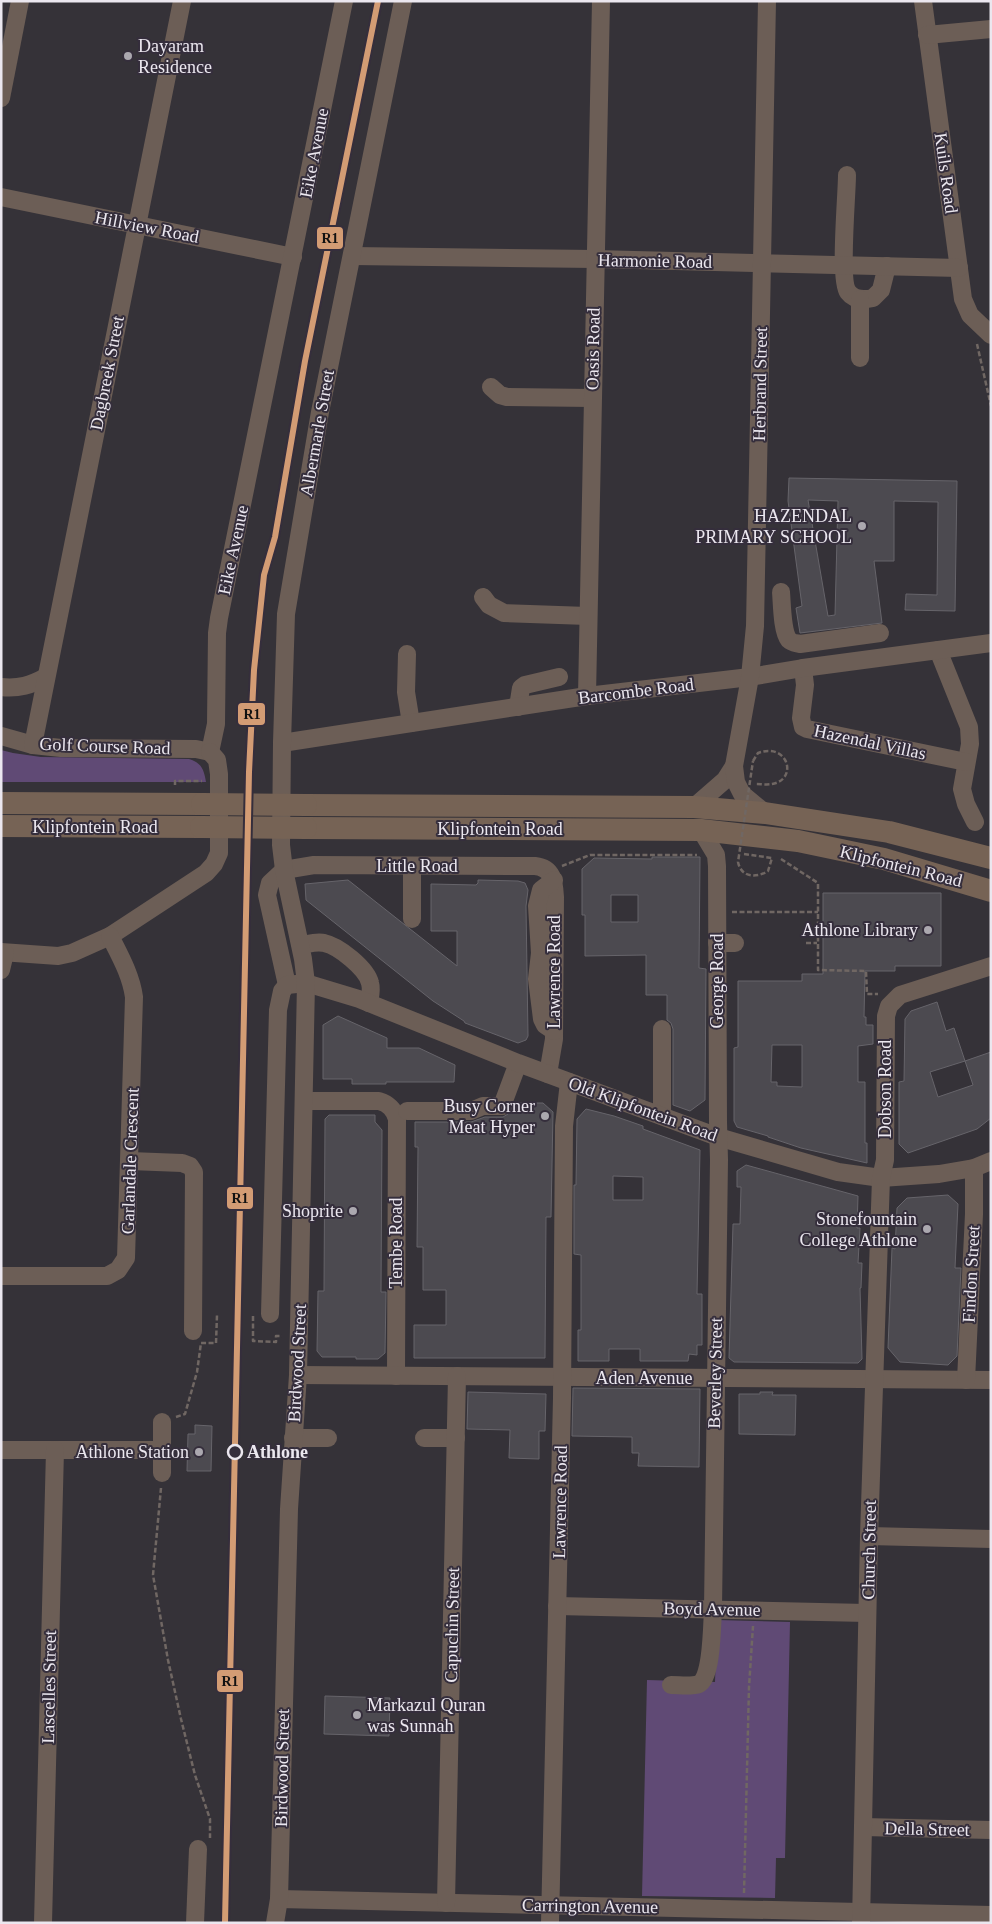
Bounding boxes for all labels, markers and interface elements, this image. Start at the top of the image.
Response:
place label: Dayaram Residence [138,36,212,77]
marker: Dayaram Residence [122,50,134,62]
street label: Eike Avenue [295,106,333,200]
street label: Kuils Road [930,131,962,215]
street label: Hillview Road [93,207,201,247]
line badge: R1 [316,226,344,250]
text: R1 [321,231,339,246]
street label: Harmonie Road [598,250,712,272]
street label: Oasis Road [582,308,604,390]
street label: Dagbreek Street [86,314,128,432]
street label: Herbrand Street [749,327,771,441]
street label: Albermarle Street [296,368,338,498]
street label: Eike Avenue [214,503,252,597]
place label: HAZENDAL PRIMARY SCHOOL [695,506,852,547]
marker: HAZENDAL PRIMARY SCHOOL [856,520,868,532]
street label: Barcombe Road [577,674,695,708]
line badge: R1 [237,702,266,726]
text: R1 [243,707,261,722]
street label: Hazendal Villas [812,720,928,764]
street label: Golf Course Road [39,734,171,758]
street label: Klipfontein Road [32,817,158,837]
street label: Klipfontein Road [437,819,563,839]
street label: Klipfontein Road [838,841,964,891]
street label: Little Road [376,856,458,876]
street label: Lawrence Road [544,915,564,1029]
place label: Athlone Library [802,920,918,940]
marker: Athlone Library [922,924,934,936]
street label: George Road [707,933,727,1029]
street label: Dobson Road [875,1040,895,1138]
street label: Old Klipfontein Road [566,1073,720,1145]
street label: Garlandale Crescent [117,1087,143,1235]
place label: Busy Corner Meat Hyper [444,1096,535,1137]
marker: Busy Corner Meat Hyper [539,1110,551,1122]
line badge: R1 [226,1186,254,1210]
text: R1 [231,1191,249,1206]
street label: Tembe Road [386,1197,406,1289]
place label: Shoprite [282,1201,343,1221]
marker: Shoprite [347,1205,359,1217]
place label: Stonefountain College Athlone [800,1209,917,1250]
marker: Stonefountain College Athlone [921,1223,933,1235]
street label: Findon Street [958,1225,984,1323]
street label: Birdwood Street [284,1303,310,1423]
street label: Beverley Street [704,1317,726,1429]
street label: Aden Avenue [595,1368,693,1388]
place label: Athlone Station [76,1442,189,1462]
place label: Athlone [247,1442,308,1462]
marker: Athlone [227,1444,243,1460]
street label: Lawrence Road [549,1445,571,1559]
marker: Athlone Station [193,1446,205,1458]
street label: Church Street [858,1500,880,1600]
street label: Capuchin Street [441,1567,463,1683]
street label: Boyd Avenue [663,1598,761,1620]
street label: Lascelles Street [38,1630,60,1744]
line badge: R1 [216,1669,244,1693]
text: R1 [221,1674,239,1689]
place label: Markazul Quran was Sunnah [367,1695,485,1736]
street label: Birdwood Street [271,1709,293,1827]
marker: Markazul Quran was Sunnah [351,1709,363,1721]
street label: Della Street [884,1818,970,1840]
street label: Carrington Avenue [522,1895,658,1917]

